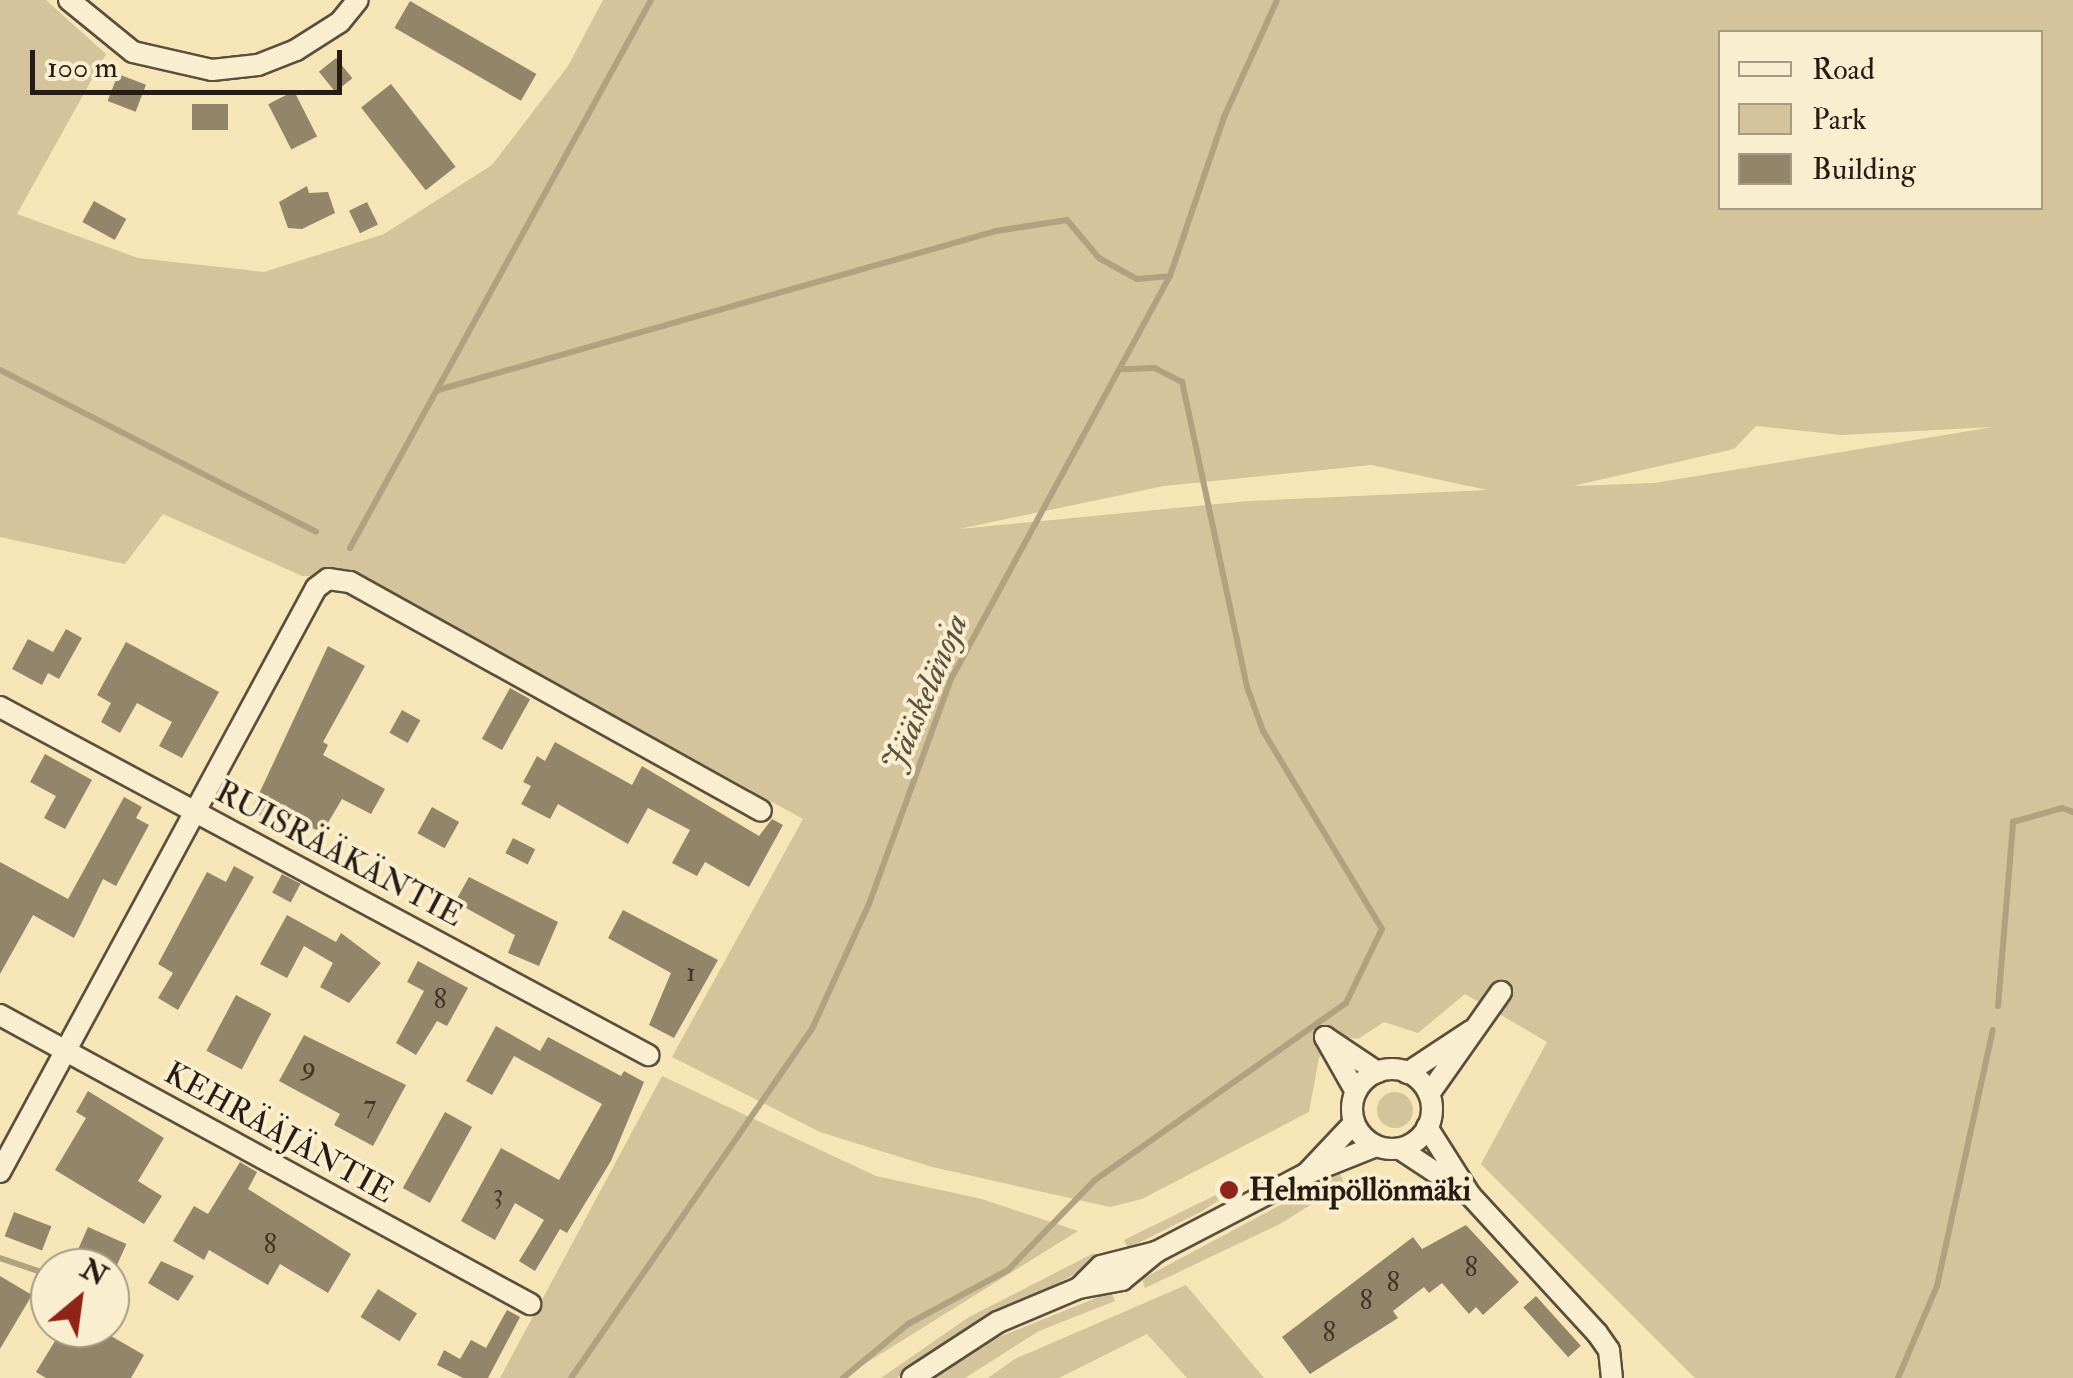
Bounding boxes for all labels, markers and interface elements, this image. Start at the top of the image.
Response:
scale bar [35,30,348,92]
legend [1718,30,2043,210]
text: 100 m [47,49,118,86]
text: Road [1812,51,1875,88]
text: Park [1812,101,1867,138]
text: Building [1812,151,1916,188]
water label: Jääskelänoja [873,607,977,779]
street label: RUISRÄÄKÄNTIE [209,773,469,935]
house number: 1 [686,956,696,990]
house number: 8 [433,983,447,1017]
house number: 9 [302,1050,316,1084]
street label: KEHRÄÄJÄNTIE [158,1054,400,1212]
house number: 7 [364,1088,376,1122]
place label: Helmipöllönmäki [1249,1171,1471,1209]
house number: 3 [493,1177,503,1211]
marker: Helmipöllönmäki [1218,1179,1240,1201]
house number: 8 [263,1228,277,1262]
north arrow [30,1248,130,1348]
house number: 8 [1464,1251,1478,1285]
text: N [74,1252,113,1294]
house number: 8 [1386,1266,1400,1300]
house number: 8 [1359,1284,1373,1318]
house number: 8 [1322,1316,1336,1350]

